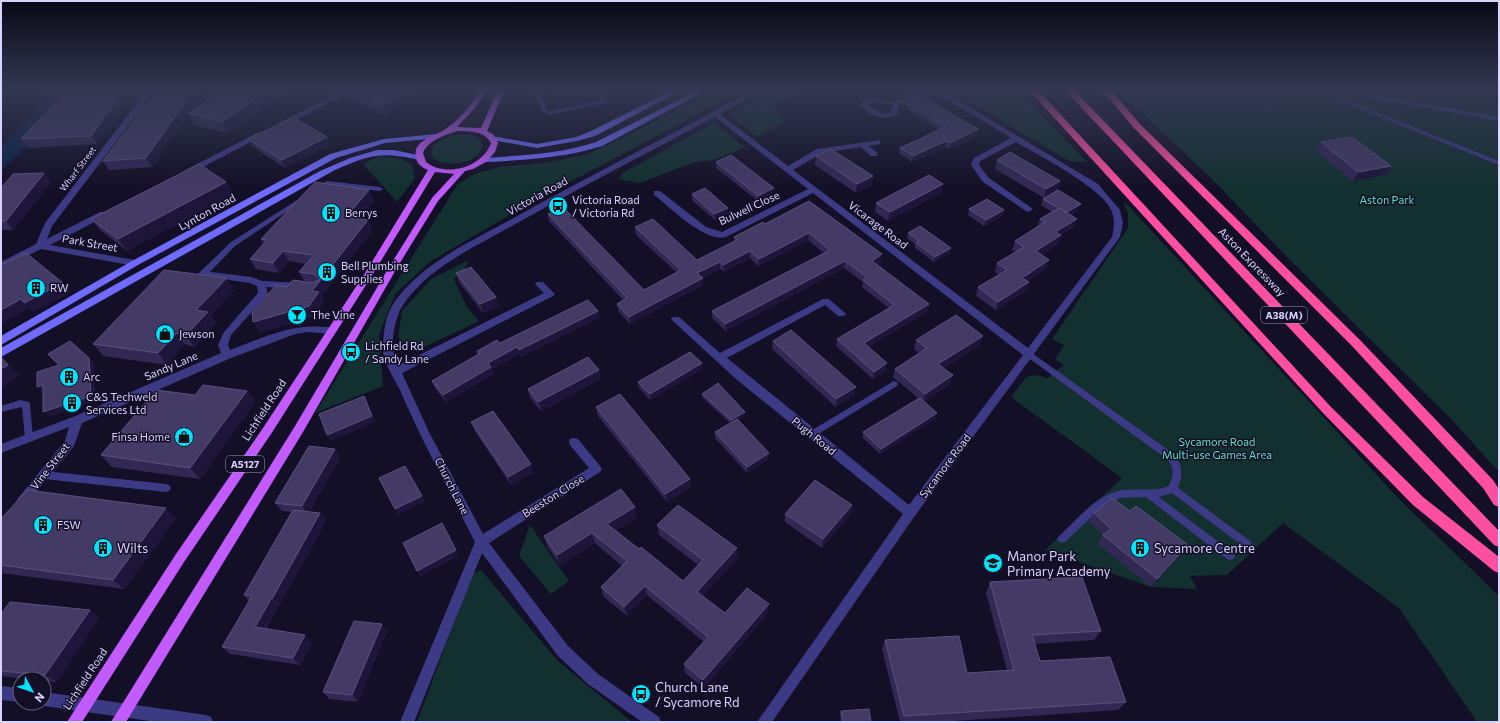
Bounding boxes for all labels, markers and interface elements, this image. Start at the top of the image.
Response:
street label: Wharf Street [57,144,98,193]
street label: Victoria Road [504,173,569,218]
street label: Bulwell Close [716,188,782,227]
street label: Lynton Road [176,191,238,233]
place label: Victoria Road / Victoria Rd [572,193,640,219]
park label: Aston Park [1360,193,1415,206]
bus stop icon: Victoria Road / Victoria Rd [547,195,569,217]
street label: Vicarage Road [846,198,911,251]
building icon: Berrys [320,202,342,224]
place label: Berrys [345,206,377,219]
street label: Aston Expressway [1216,224,1289,299]
street label: Park Street [61,231,119,254]
place label: Bell Plumbing Supplies [341,259,409,285]
building icon: Bell Plumbing Supplies [316,261,338,283]
building icon: RW [25,277,47,299]
place label: RW [50,281,68,294]
bar icon: The Vine [286,304,308,326]
road number: A38(M) [1261,307,1307,323]
place label: The Vine [311,308,355,321]
shop icon: Jewson [154,323,176,345]
place label: Jewson [179,327,215,341]
place label: Lichfield Rd / Sandy Lane [365,339,429,365]
bus stop icon: Lichfield Rd / Sandy Lane [340,341,362,363]
street label: Sandy Lane [142,348,200,383]
building icon: Arc [58,366,80,388]
place label: Arc [83,370,100,383]
street label: Lichfield Road [239,376,288,443]
place label: C&S Techweld Services Ltd [86,390,157,416]
building icon: C&S Techweld Services Ltd [61,392,83,414]
street label: Pugh Road [790,414,839,457]
shop icon: Finsa Home [173,426,195,448]
place label: Finsa Home [111,430,170,443]
street label: Sycamore Road [916,431,973,500]
park label: Sycamore Road Multi-use Games Area [1162,435,1272,461]
street label: Vine Street [27,439,72,492]
street label: Church Lane [433,455,472,517]
road number: A5127 [226,456,264,472]
street label: Beeston Close [519,471,586,520]
building icon: FSW [32,514,54,536]
place label: FSW [57,518,81,531]
building icon: Wilts [92,537,114,559]
building icon: Sycamore Centre [1129,537,1151,559]
place label: Wilts [117,540,148,556]
place label: Sycamore Centre [1154,540,1255,556]
place label: Manor Park Primary Academy [1007,548,1111,579]
school or university icon: Manor Park Primary Academy [982,552,1004,574]
street label: Lichfield Road [60,645,109,712]
north arrow [12,671,52,711]
place label: Church Lane / Sycamore Rd [655,679,740,710]
bus stop icon: Church Lane / Sycamore Rd [630,683,652,705]
text: N [32,690,48,705]

